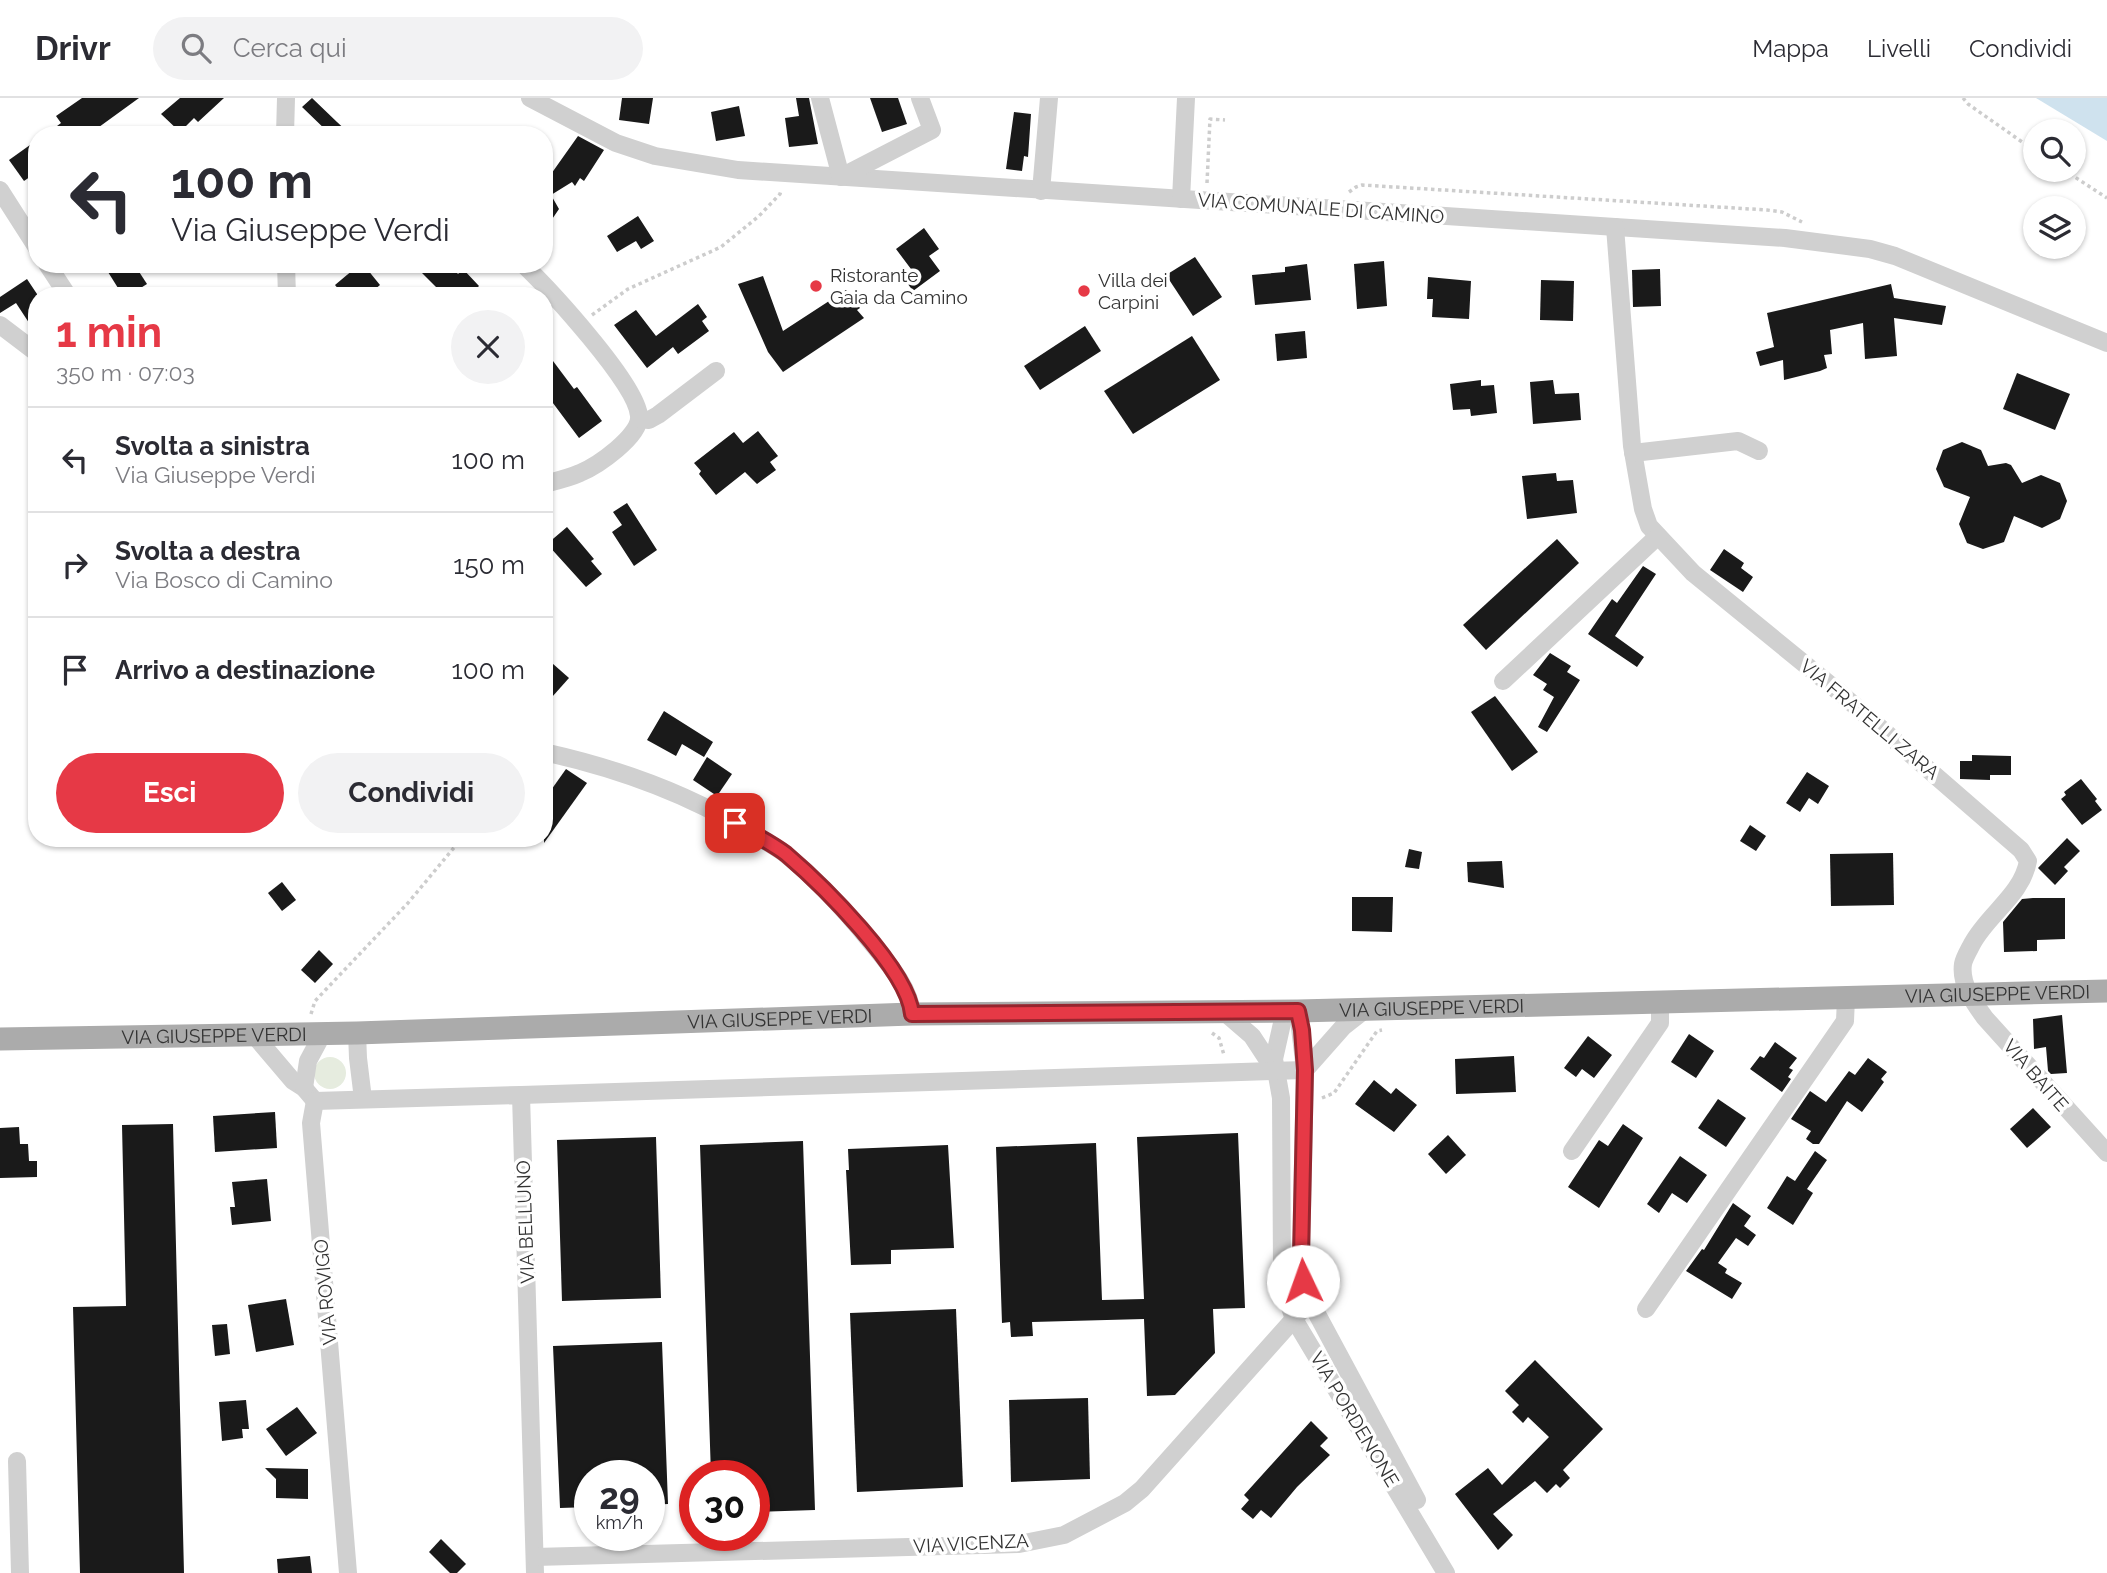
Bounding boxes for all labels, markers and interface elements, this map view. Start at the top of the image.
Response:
search box [153,17,643,80]
text: Drivr [35,29,111,68]
icon: search [177,29,215,67]
text: Cerca qui [233,33,347,63]
text: Mappa [1752,34,1829,63]
text: Livelli [1867,34,1931,63]
text: Condividi [1969,34,2072,63]
map controls [2023,119,2086,259]
button: search [2023,119,2086,182]
text: 100 m [171,152,313,209]
icon: left [56,154,147,245]
street label: VIA COMUNALE DI CAMINO [1197,188,1445,228]
button: layers [2023,196,2086,259]
text: Via Giuseppe Verdi [171,211,450,248]
place label: Ristorante Gaia da Camino [830,264,968,308]
place label: Villa dei Carpini [1098,269,1168,313]
marker: Ristorante Gaia da Camino [808,278,824,294]
marker: Villa dei Carpini [1076,283,1092,299]
text: 1 min [56,308,162,357]
button: close [451,310,525,384]
text: 350 m · 07:03 [56,359,195,386]
text: Svolta a sinistra [115,431,310,461]
icon: left [56,441,94,479]
text: 100 m [452,445,525,475]
text: Via Giuseppe Verdi [115,461,315,488]
text: Svolta a destra [115,536,301,566]
icon: right [56,546,94,584]
text: 150 m [453,550,525,580]
text: Via Bosco di Camino [115,566,333,593]
icon: arrive [56,651,94,689]
street label: VIA FRATELLI ZARA [1796,654,1944,784]
text: Arrivo a destinazione [115,655,375,685]
text: 100 m [452,655,525,685]
button: Esci [56,753,284,833]
button: Condividi [298,753,525,833]
pin [705,793,765,853]
icon: arrive [716,804,754,842]
street label: VIA GIUSEPPE VERDI [1905,980,2090,1007]
street label: VIA GIUSEPPE VERDI [1339,994,1524,1021]
street label: VIA GIUSEPPE VERDI [687,1004,873,1033]
street label: VIA GIUSEPPE VERDI [121,1023,307,1048]
street label: VIA BAITE [1999,1035,2073,1115]
street label: VIA BELLUNO [512,1160,538,1284]
street label: VIA ROVIGO [309,1238,341,1346]
position arrow [1266,1244,1340,1318]
street label: VIA PORDENONE [1306,1348,1404,1490]
speed limit sign: 30 [679,1460,770,1551]
text: 29 [599,1476,640,1517]
text: km/h [596,1512,643,1533]
street label: VIA VICENZA [913,1529,1030,1557]

